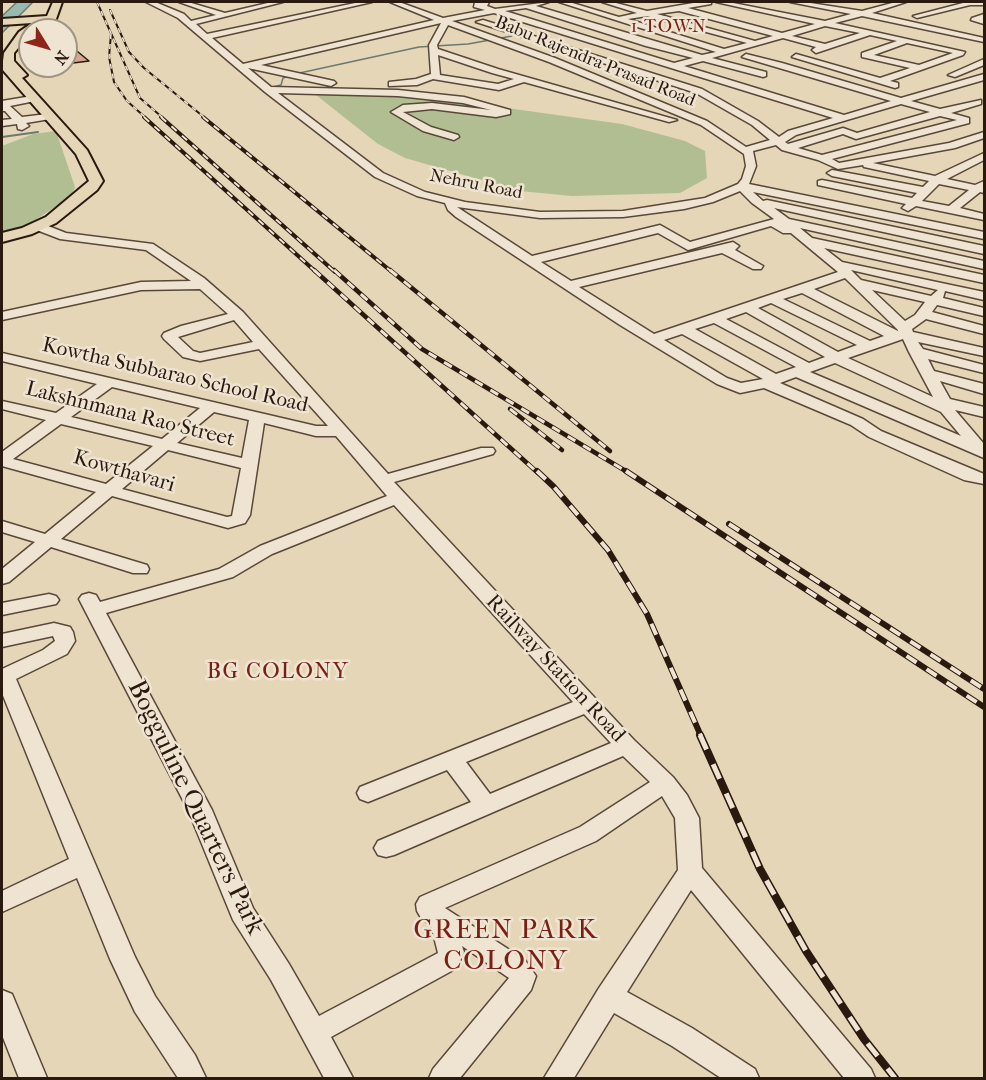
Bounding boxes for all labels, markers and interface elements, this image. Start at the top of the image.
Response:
street label: Babu Rajendra Prasad Road [492,12,698,112]
district label: 1 TOWN [631,17,707,39]
north arrow [18,18,78,78]
text: N [50,47,72,68]
street label: Nehru Road [428,165,524,205]
street label: Kowtha Subbarao School Road [40,333,310,419]
street label: Lakshnmana Rao Street [23,377,237,453]
street label: Kowthavari [70,445,178,499]
street label: Railway Station Road [480,590,630,748]
district label: BG COLONY [207,660,349,686]
street label: Bogguline Quarters Park [120,676,270,940]
district label: GREEN PARK COLONY [414,915,598,978]

